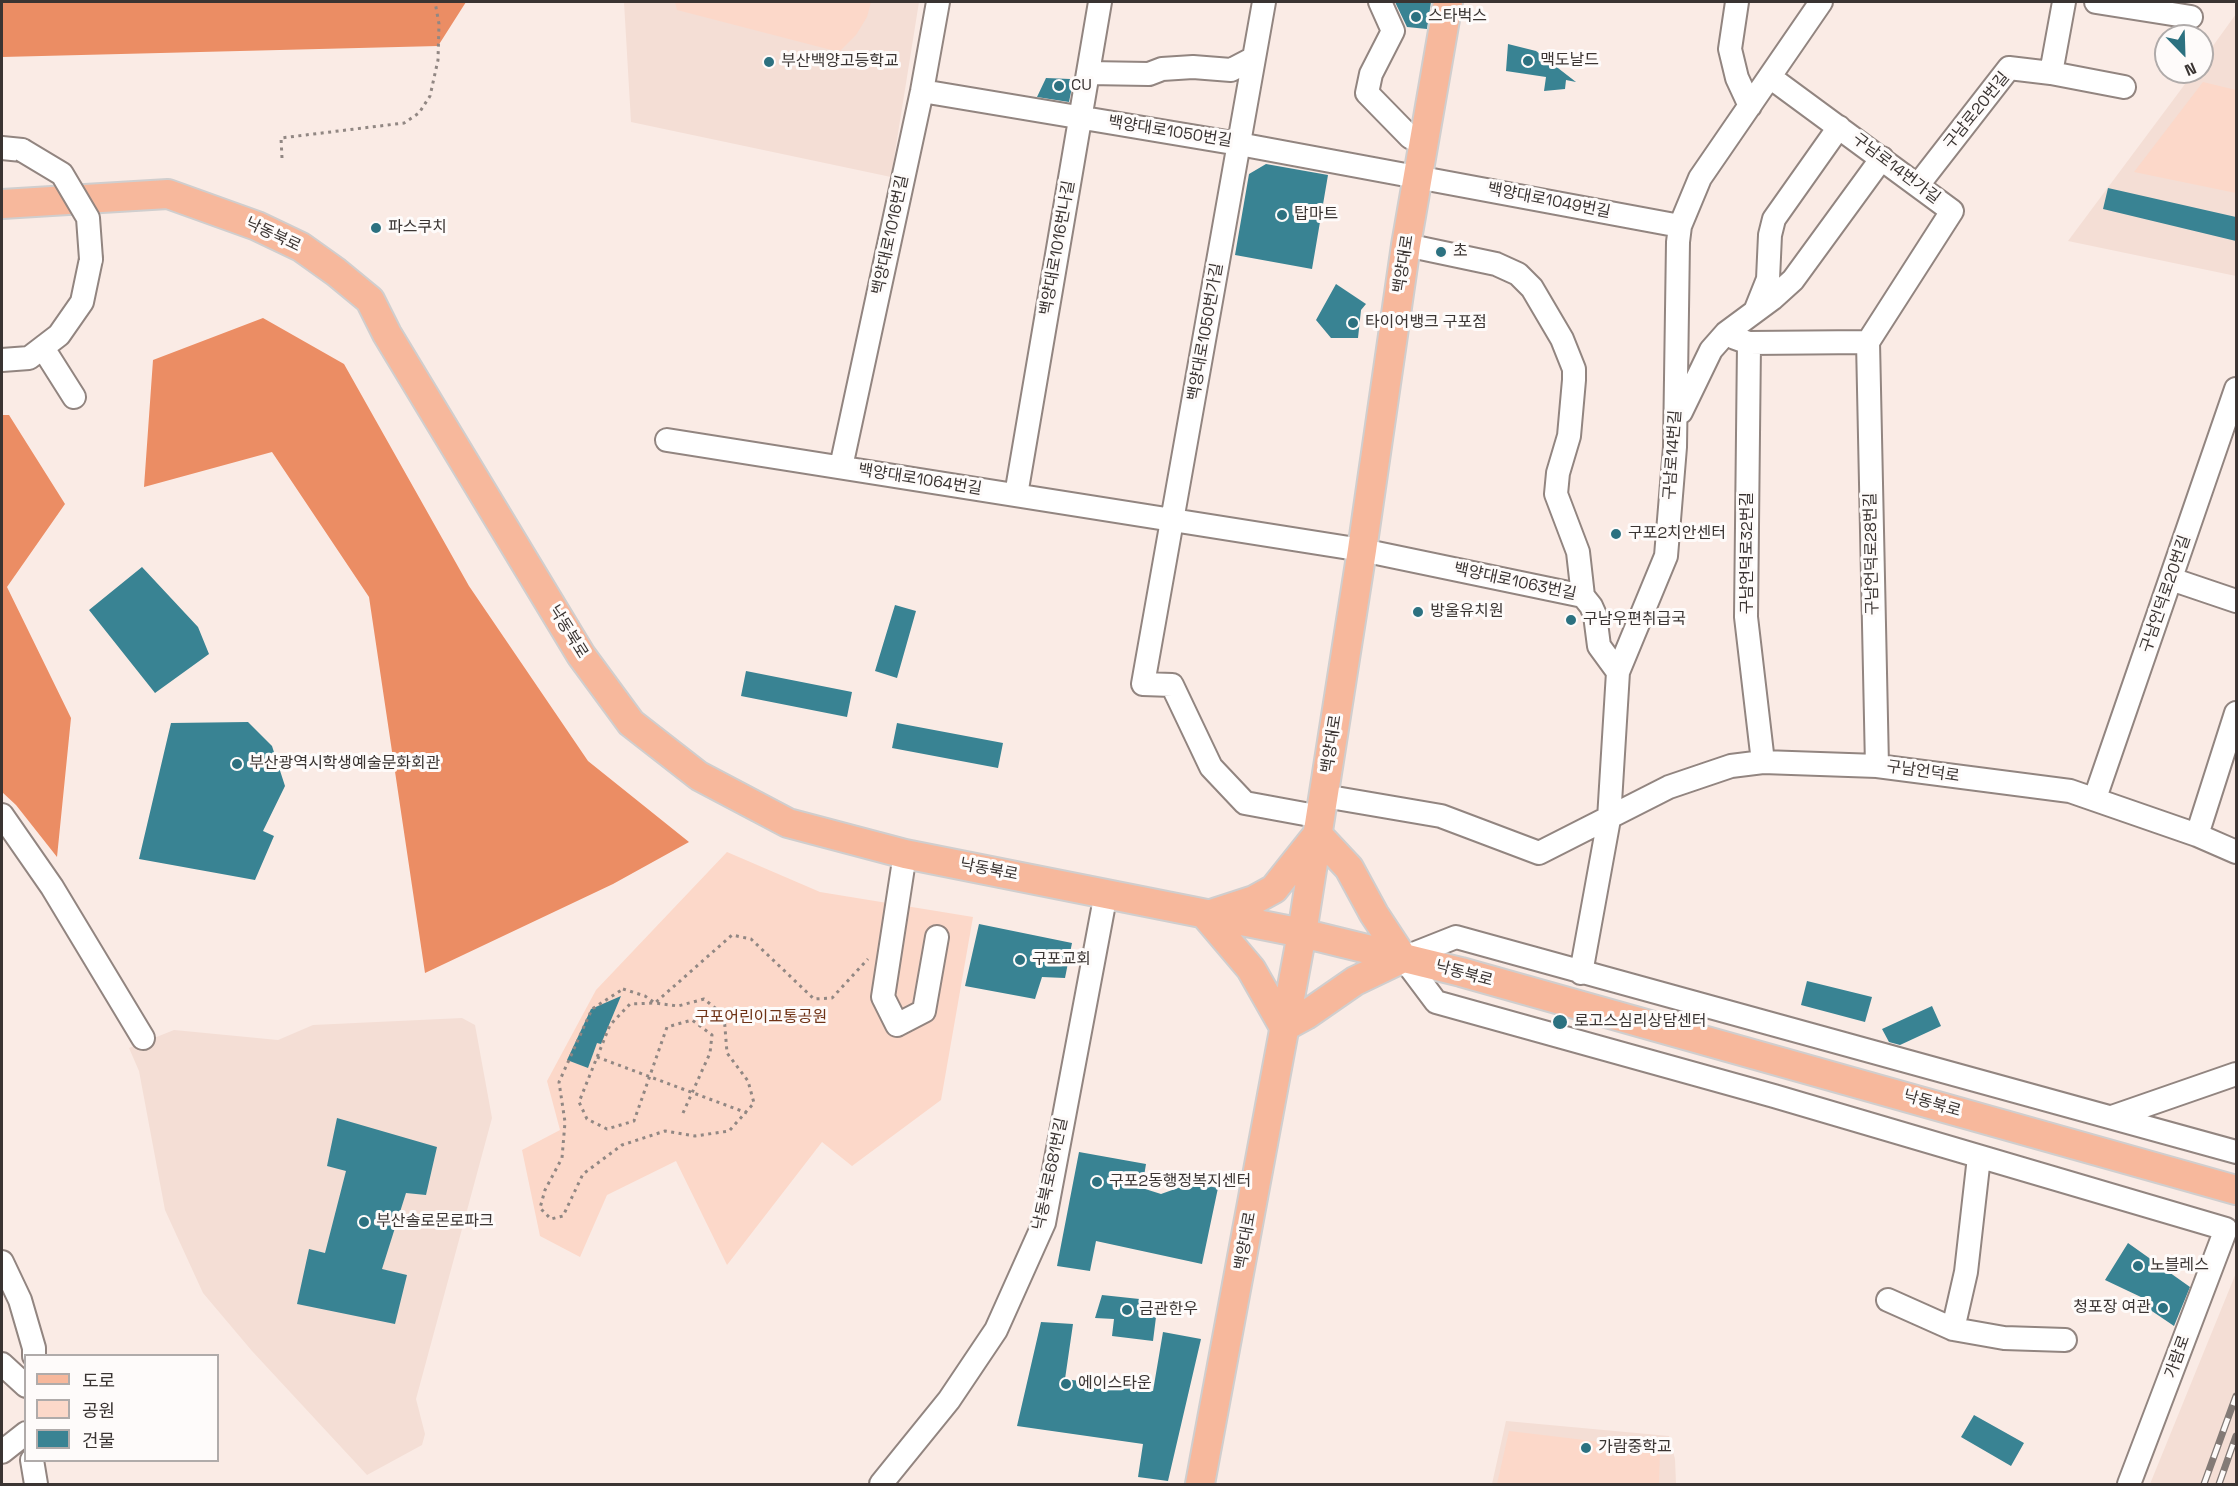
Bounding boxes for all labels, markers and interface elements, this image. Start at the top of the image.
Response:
place label: 스타벅스 [1428,7,1487,27]
marker: 스타벅스 [1409,10,1423,24]
north arrow [2154,24,2214,84]
place label: 맥도날드 [1540,51,1599,71]
place label: 부산백양고등학교 [781,52,899,72]
marker: 맥도날드 [1521,54,1535,68]
marker: 부산백양고등학교 [762,55,776,69]
text: N [2181,57,2199,81]
street label: 구남로20번길 [1940,69,2014,153]
place label: CU [1071,76,1092,96]
marker: CU [1052,79,1066,93]
street label: 백양대로1050번길 [1107,113,1233,151]
street label: 구남로14번가길 [1848,130,1944,208]
street label: 백양대로1016번길 [869,173,913,297]
street label: 백양대로1016번나길 [1037,179,1079,317]
street label: 백양대로1049번길 [1486,180,1612,222]
place label: 탑마트 [1294,205,1338,225]
marker: 탑마트 [1275,208,1289,222]
street label: 낙동북로 [242,214,304,256]
place label: 파스쿠치 [388,218,447,238]
marker: 파스쿠치 [369,221,383,235]
street label: 백양대로 [1390,233,1418,295]
place label: 초 [1453,242,1468,262]
marker: 초 [1434,245,1448,259]
street label: 백양대로1050번가길 [1184,261,1228,403]
place label: 타이어뱅크 구포점 [1365,313,1487,333]
marker: 타이어뱅크 구포점 [1346,316,1360,330]
street label: 구남로14번길 [1660,409,1686,501]
street label: 백양대로1064번길 [857,461,983,499]
street label: 구남언덕로32번길 [1738,492,1758,614]
street label: 구남언덕로28번길 [1861,493,1883,615]
place label: 구포2치안센터 [1628,524,1726,544]
marker: 구포2치안센터 [1609,527,1623,541]
street label: 구남언덕로20번길 [2137,533,2195,655]
street label: 백양대로1063번길 [1452,560,1578,604]
street label: 낙동북로 [544,602,592,662]
place label: 방울유치원 [1430,602,1504,622]
marker: 방울유치원 [1411,605,1425,619]
place label: 구남우편취급국 [1583,610,1686,630]
marker: 구남우편취급국 [1564,613,1578,627]
street label: 백양대로 [1318,713,1346,775]
place label: 부산광역시학생예술문화회관 [249,754,440,774]
marker: 부산광역시학생예술문화회관 [230,757,244,771]
street label: 구남언덕로 [1885,757,1961,787]
street label: 낙동북로 [958,855,1020,885]
place label: 구포교회 [1032,950,1091,970]
marker: 구포교회 [1013,953,1027,967]
street label: 낙동북로 [1433,957,1495,991]
park label: 구포어린이교통공원 [695,1008,827,1028]
place label: 로고스심리상담센터 [1574,1012,1706,1032]
marker: 로고스심리상담센터 [1551,1013,1569,1031]
street label: 낙동북로 [1901,1087,1963,1121]
street label: 낙동북로681번길 [1030,1116,1072,1232]
place label: 구포2동행정복지센터 [1109,1172,1251,1192]
marker: 구포2동행정복지센터 [1090,1175,1104,1189]
street label: 백양대로 [1231,1210,1261,1272]
place label: 부산솔로몬로파크 [376,1212,494,1232]
marker: 부산솔로몬로파크 [357,1215,371,1229]
place label: 노블레스 [2150,1256,2209,1276]
marker: 노블레스 [2131,1259,2145,1273]
place label: 청포장 여관 [2073,1298,2151,1318]
place label: 금관한우 [1139,1300,1198,1320]
marker: 청포장 여관 [2156,1301,2170,1315]
marker: 금관한우 [1120,1303,1134,1317]
street label: 가람로 [2161,1333,2195,1381]
legend [24,1354,219,1462]
text: 도로 [82,1369,115,1392]
place label: 에이스타운 [1078,1374,1152,1394]
marker: 에이스타운 [1059,1377,1073,1391]
text: 공원 [82,1399,115,1422]
text: 건물 [82,1429,115,1452]
place label: 가람중학교 [1598,1438,1672,1458]
marker: 가람중학교 [1579,1441,1593,1455]

